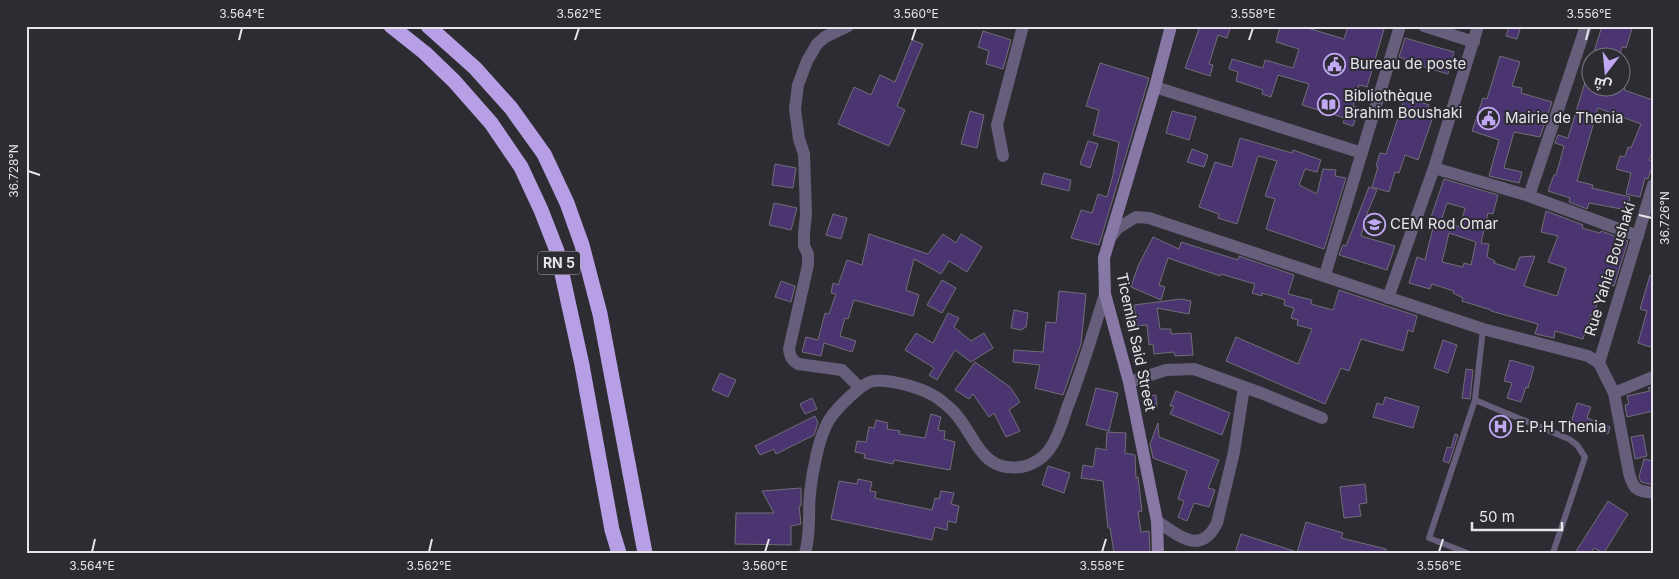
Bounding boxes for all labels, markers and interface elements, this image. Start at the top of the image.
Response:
text: 3.564°E [219,6,265,21]
text: 3.562°E [556,6,602,21]
text: 3.560°E [893,6,939,21]
text: 3.558°E [1231,6,1275,21]
text: 3.556°E [1566,6,1612,21]
north arrow [1582,48,1632,98]
public building icon: Bureau de poste [1322,52,1346,76]
place label: Bureau de poste [1350,54,1466,73]
text: ش [1591,73,1614,96]
place label: Bibliothèque Brahim Boushaki [1344,86,1463,122]
library icon: Bibliothèque Brahim Boushaki [1316,93,1340,117]
public building icon: Mairie de Thenia [1477,106,1501,130]
place label: Mairie de Thenia [1505,108,1623,127]
text: 36.728°N [6,144,21,198]
text: 36.726°N [1657,191,1672,245]
street label: Rue Yahia Boushaki [1580,200,1639,338]
school or university icon: CEM Rod Omar [1362,212,1386,236]
place label: CEM Rod Omar [1390,214,1499,233]
road number: RN 5 [538,252,580,274]
street label: Ticemlal Said Street [1113,271,1160,413]
hospital icon: E.P.H Thenia [1488,415,1512,439]
place label: E.P.H Thenia [1516,417,1606,436]
scale bar [1472,499,1562,531]
text: 50 m [1479,507,1515,526]
text: 3.564°E [69,558,115,573]
text: 3.562°E [406,558,452,573]
text: 3.560°E [742,558,788,573]
text: 3.558°E [1080,558,1124,573]
text: 3.556°E [1416,558,1462,573]

